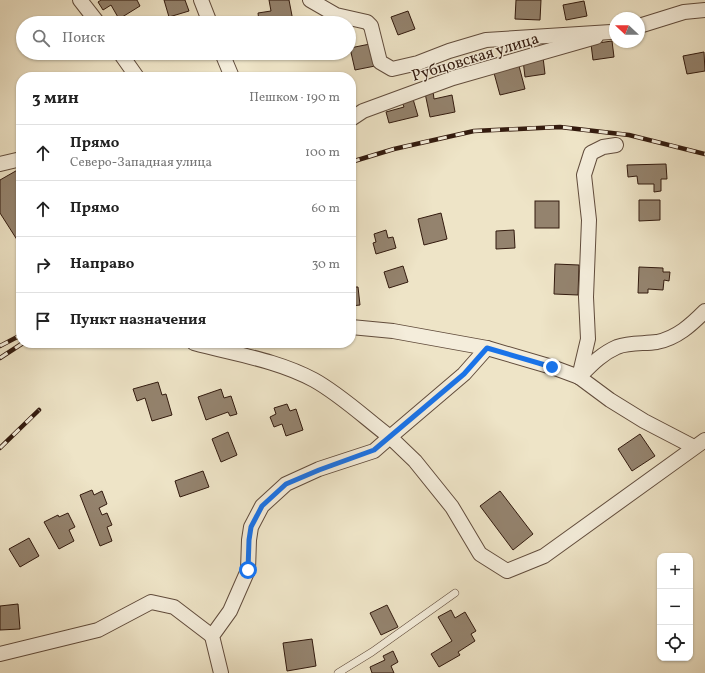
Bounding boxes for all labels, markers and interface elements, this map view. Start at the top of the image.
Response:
north arrow [609,12,645,48]
search box [16,16,356,60]
icon: search [30,27,52,49]
text: Поиск [62,28,105,49]
street label: Рубцовская улица [409,28,542,88]
text: 3 мин [32,87,79,110]
text: Пешком · 190 m [249,89,340,107]
text: Прямо [70,133,119,154]
icon: ahead [32,142,54,164]
text: 100 m [305,144,340,162]
text: Северо-Западная улица [70,154,212,172]
icon: ahead [32,198,54,220]
text: Прямо [70,198,119,219]
text: 60 m [312,200,340,218]
icon: right [32,254,54,276]
text: Направо [70,254,134,275]
text: 30 m [312,256,340,274]
icon: arrive [32,310,54,332]
text: Пункт назначения [70,310,206,331]
route end [543,358,561,376]
map controls [657,553,693,661]
button: + [657,553,693,589]
route start [239,561,257,579]
button: − [657,589,693,625]
button: locate [657,625,693,661]

